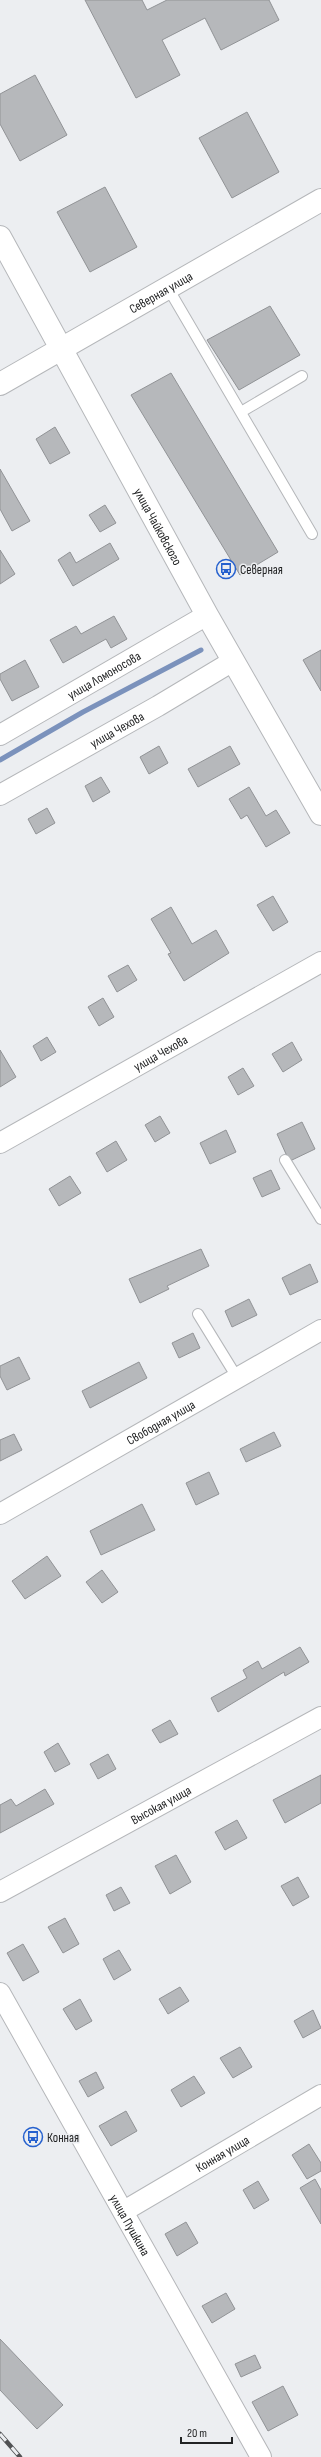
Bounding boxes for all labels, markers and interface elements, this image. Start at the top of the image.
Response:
street label: Северная улица [126,268,196,317]
street label: улица Чайковского [130,486,185,568]
bus stop icon: Северная [215,558,237,580]
place label: Северная [240,562,283,578]
street label: улица Ломоносова [65,648,144,703]
street label: улица Чехова [87,709,147,752]
street label: улица Чехова [131,1032,191,1075]
street label: Свободная улица [124,1397,198,1449]
street label: Высокая улица [128,1782,194,1828]
bus stop icon: Конная [22,2126,44,2148]
place label: Конная [47,2130,79,2146]
street label: Конная улица [193,2132,252,2176]
street label: улица Пушкина [106,2192,153,2259]
scale bar [181,2419,232,2445]
text: 20 m [187,2426,207,2441]

